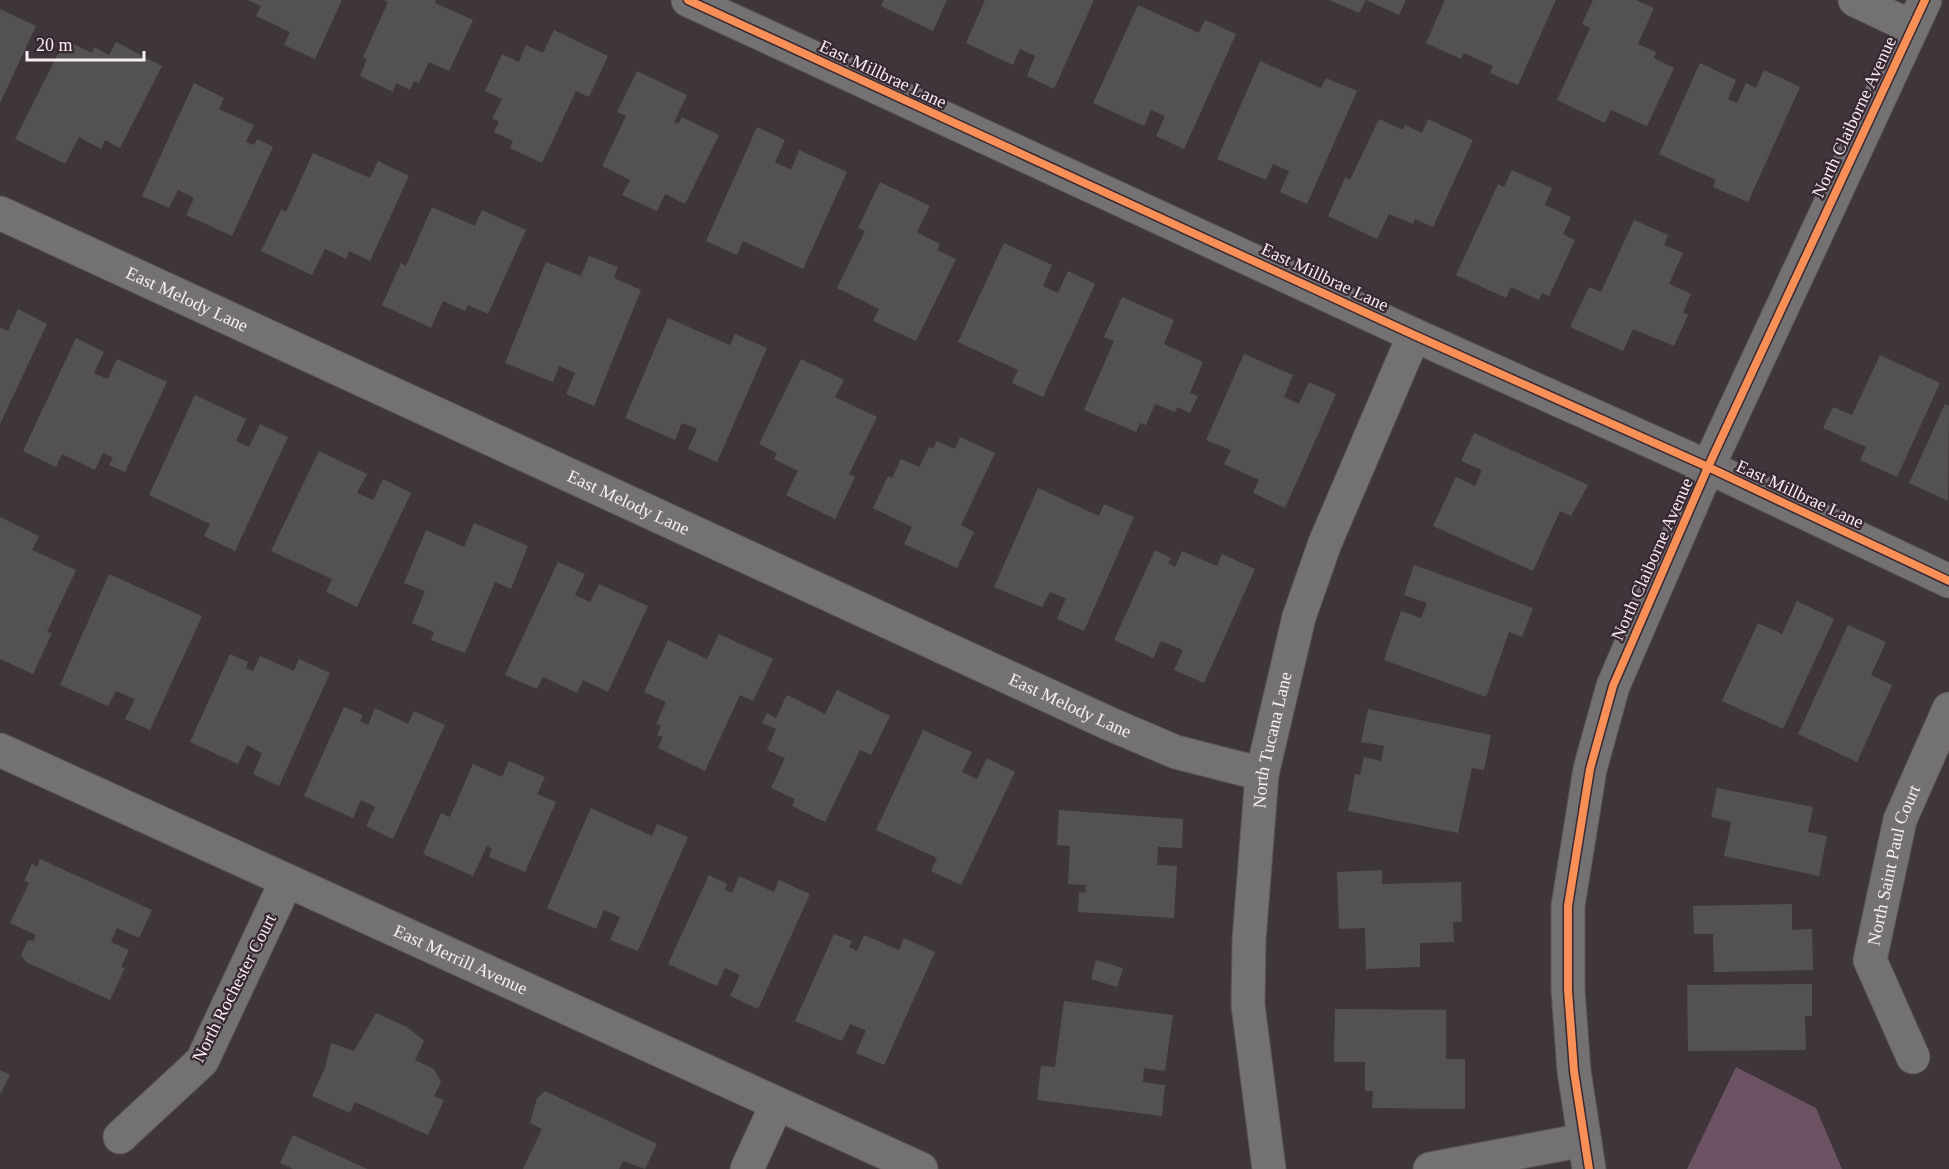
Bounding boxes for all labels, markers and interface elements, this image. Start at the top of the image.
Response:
scale bar [27,24,144,62]
street label: North Claiborne Avenue [1808,33,1900,201]
text: 20 m [36,35,73,55]
street label: East Millbrae Lane [816,36,950,112]
street label: East Millbrae Lane [1258,239,1392,315]
street label: East Melody Lane [123,262,251,336]
street label: East Millbrae Lane [1733,456,1867,532]
street label: East Melody Lane [564,466,693,539]
street label: North Claiborne Avenue [1607,475,1697,643]
street label: East Melody Lane [1006,669,1134,742]
street label: North Tucana Lane [1249,670,1296,809]
street label: North Saint Paul Court [1863,782,1924,947]
street label: North Rochester Court [188,910,280,1066]
street label: East Merrill Avenue [391,920,531,999]

